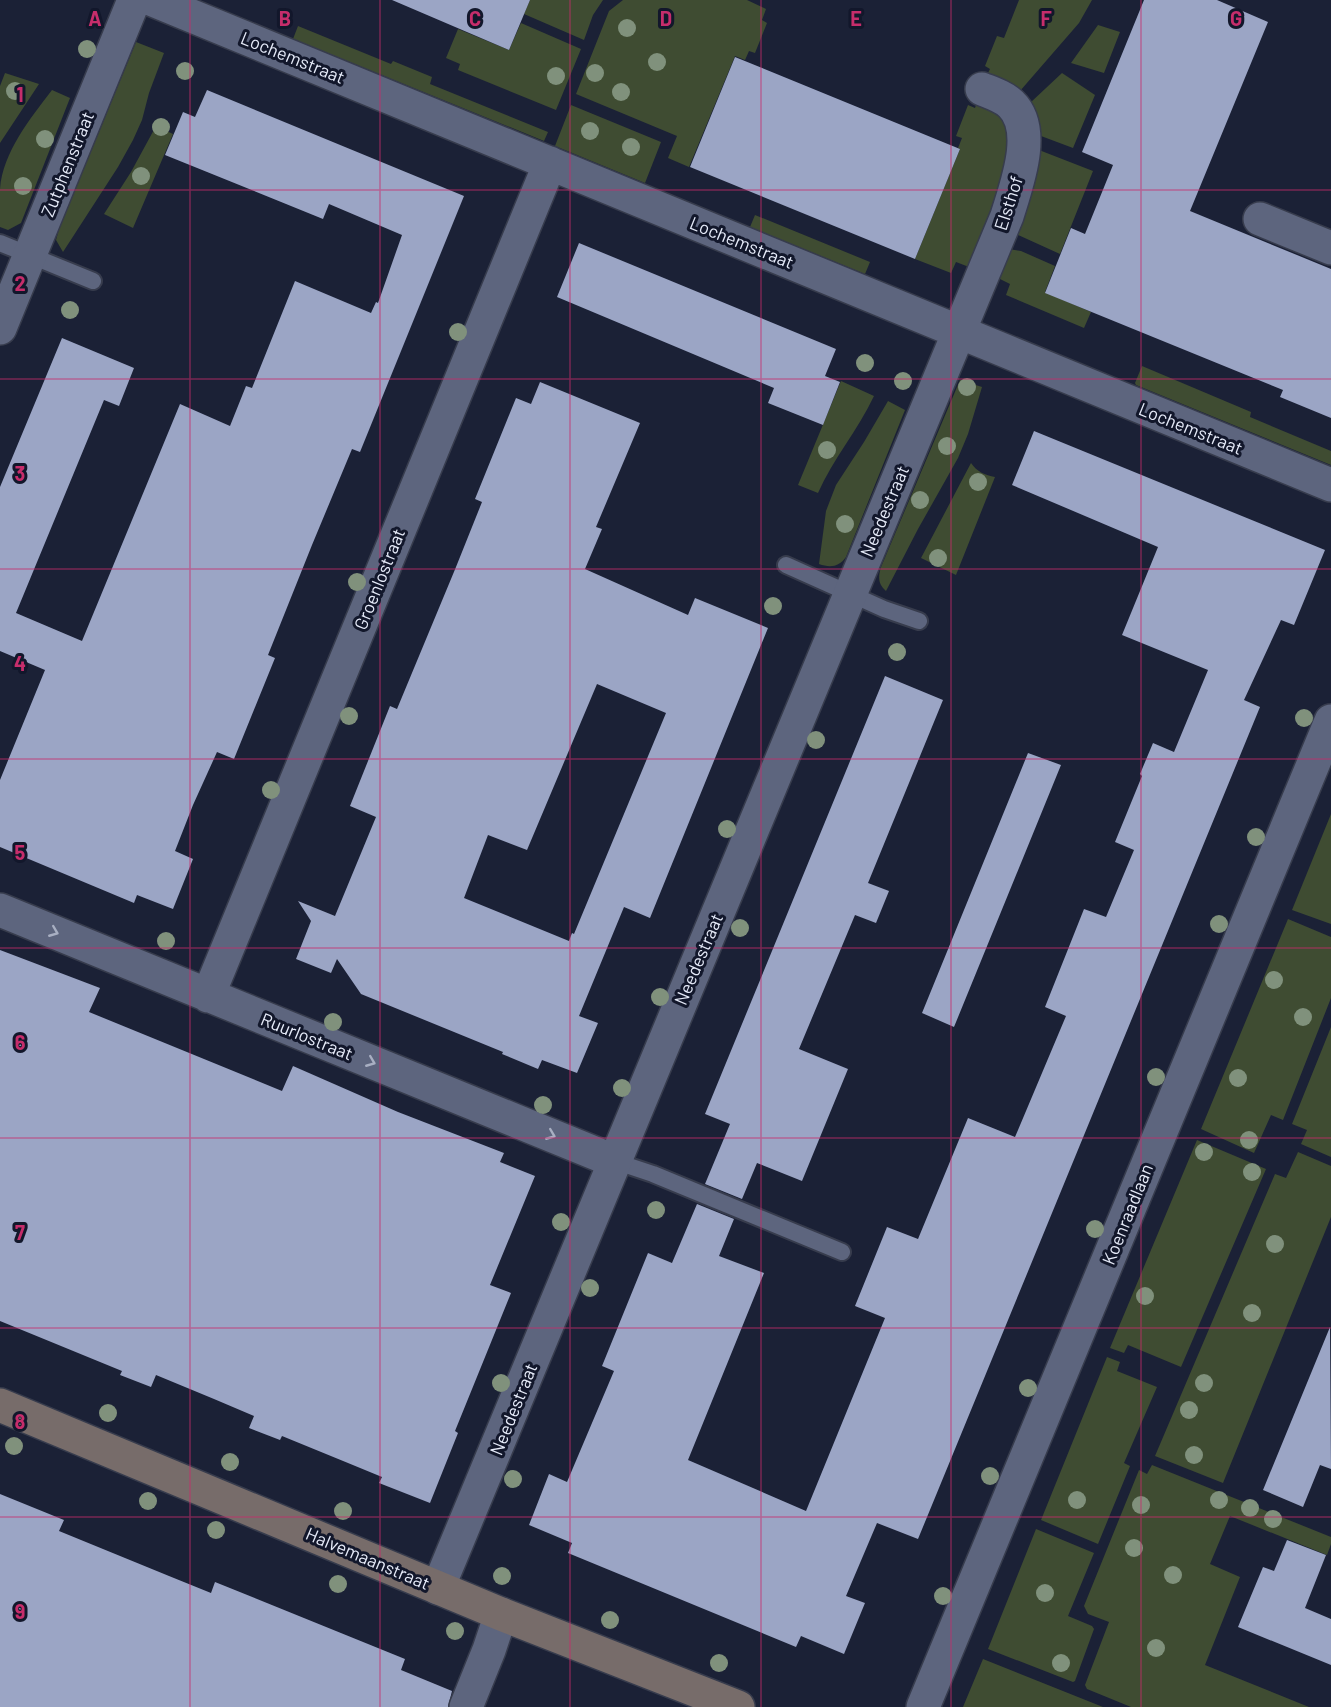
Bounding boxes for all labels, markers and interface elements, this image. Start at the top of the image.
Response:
text: A [88,6,102,30]
text: B [279,6,291,30]
text: C [469,6,481,30]
text: D [660,6,672,30]
text: E [850,6,862,30]
text: F [1040,6,1052,30]
text: G [1230,6,1242,30]
street label: Lochemstraat [238,26,348,88]
text: 1 [16,82,24,106]
street label: Zutphenstraat [36,108,98,220]
street label: Elsthof [989,173,1027,233]
street label: Lochemstraat [687,211,797,273]
text: 2 [14,271,26,295]
street label: Lochemstraat [1136,397,1246,459]
text: 3 [15,461,25,485]
street label: Needestraat [855,462,913,560]
street label: Groenlostraat [349,525,409,633]
text: 4 [14,651,26,675]
text: 5 [15,840,26,864]
street label: Needestraat [669,910,727,1008]
one-way arrow [48,925,59,937]
street label: Ruurlostraat [258,1008,356,1064]
text: 6 [15,1030,26,1054]
one-way arrow [364,1055,375,1067]
one-way arrow [545,1128,556,1140]
street label: Koenraadlaan [1097,1160,1157,1268]
text: 7 [15,1220,25,1244]
street label: Needestraat [485,1360,541,1458]
text: 8 [15,1409,26,1433]
street label: Halvemaanstraat [303,1522,433,1594]
text: 9 [15,1599,25,1623]

